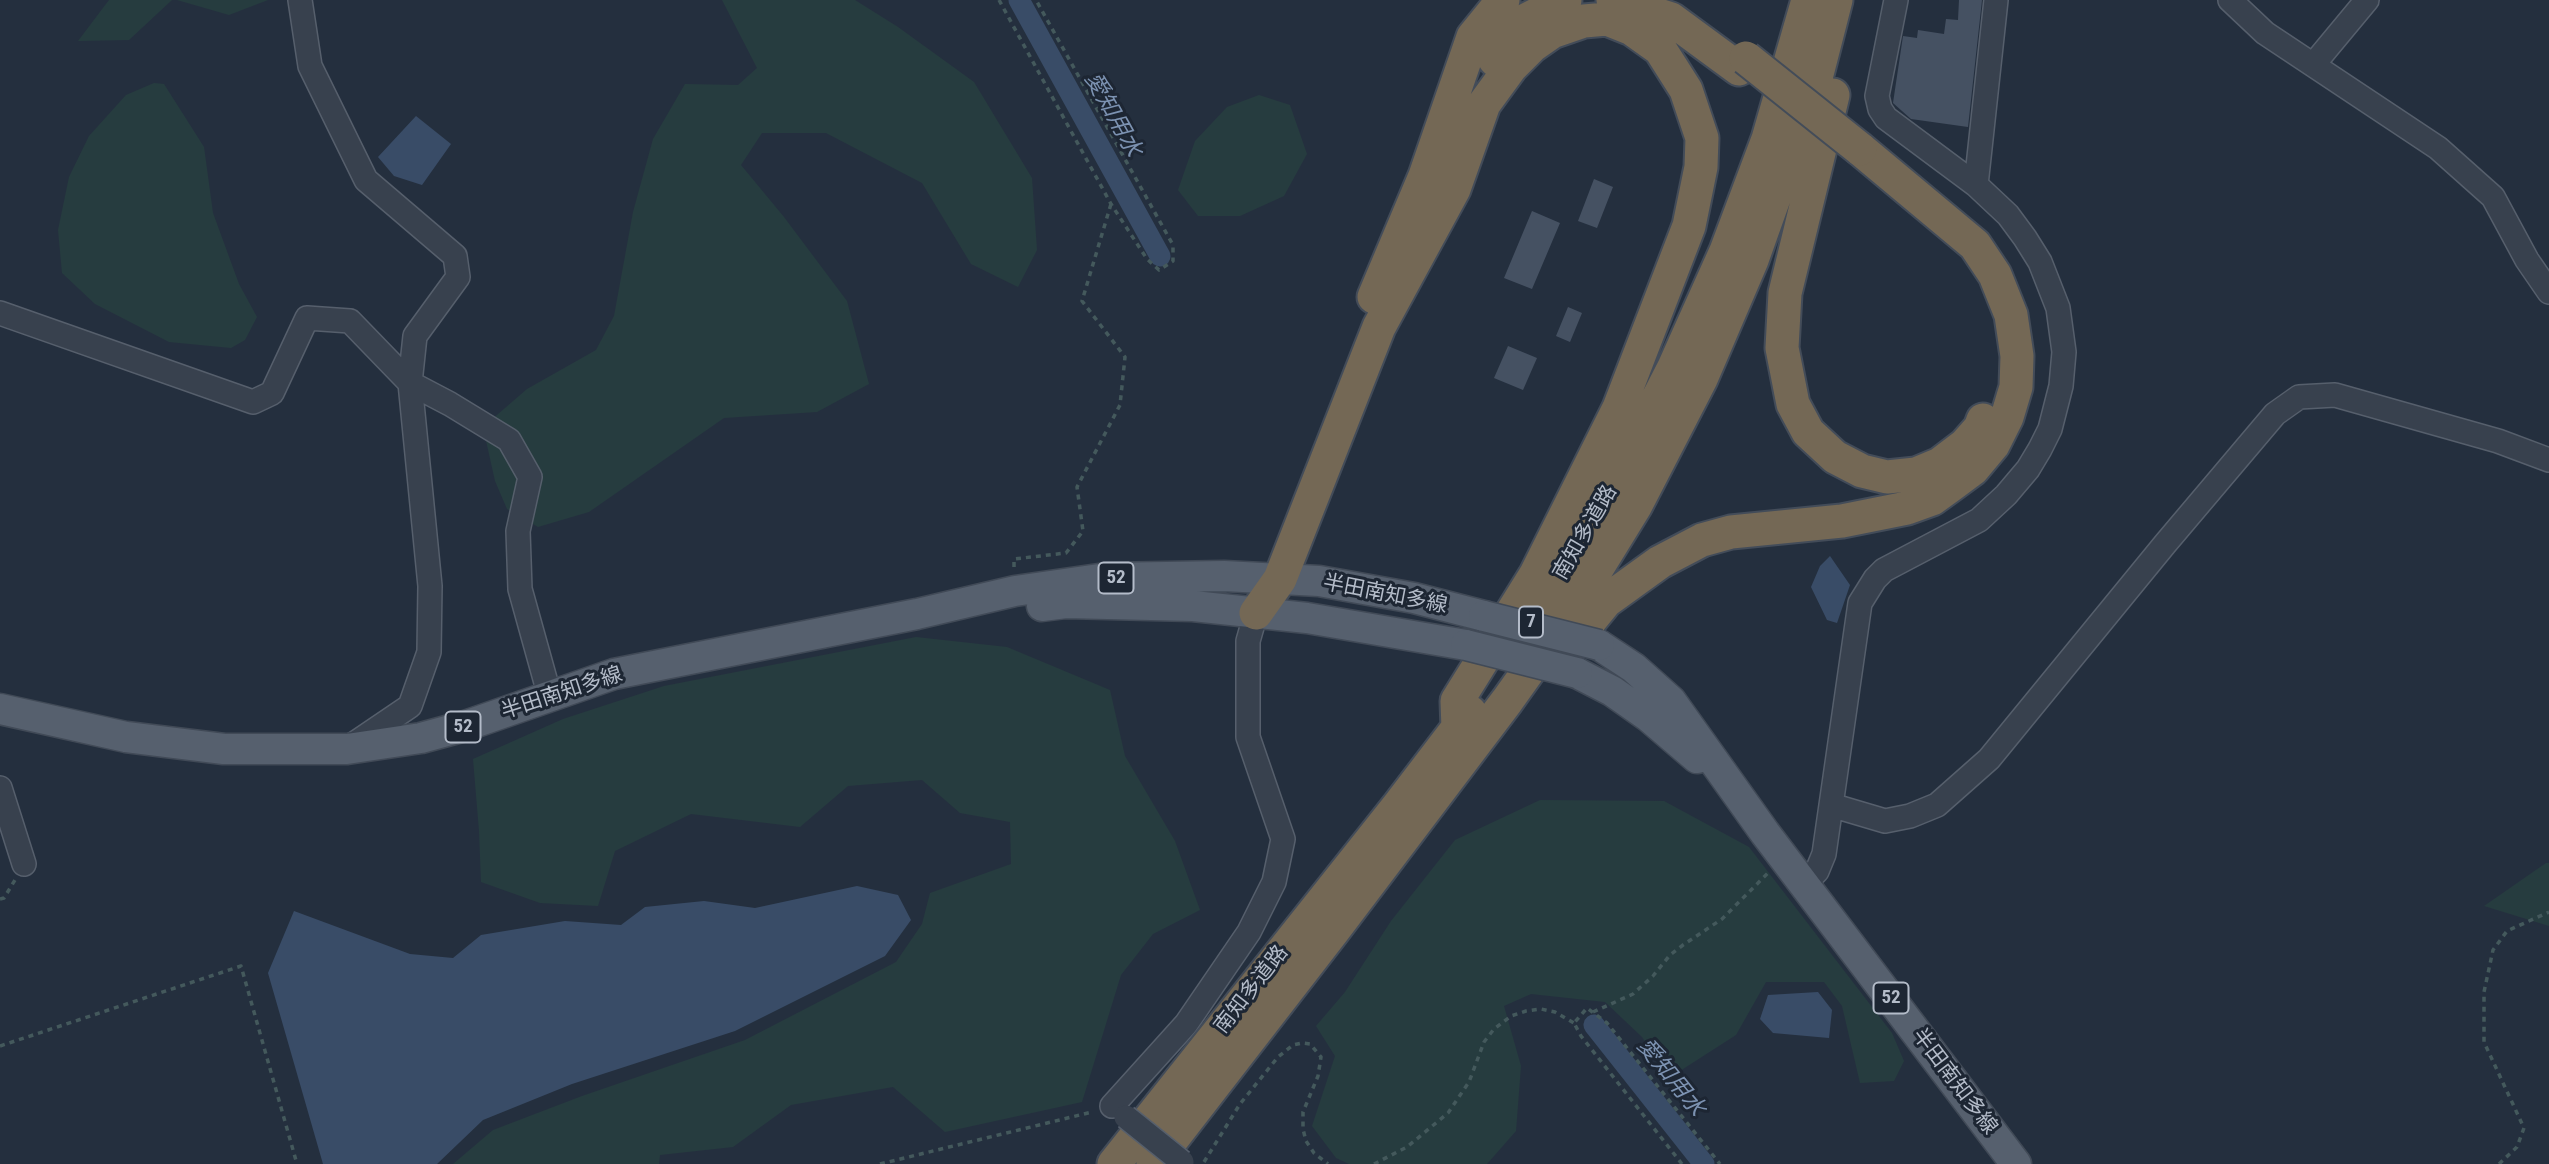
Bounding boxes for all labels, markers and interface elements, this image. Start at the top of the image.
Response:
water label: 愛知用水 [1078,68,1146,162]
street label: 南知多道路 [1549,481,1623,585]
road number: 52 [1098,562,1134,594]
street label: 半田南知多線 [1321,571,1449,619]
road number: 7 [1519,607,1543,638]
street label: 半田南知多線 [498,663,626,725]
road number: 52 [446,712,480,742]
street label: 南知多道路 [1210,941,1294,1039]
road number: 52 [1874,982,1909,1014]
street label: 半田南知多線 [1906,1024,2002,1140]
water label: 愛知用水 [1630,1034,1710,1122]

